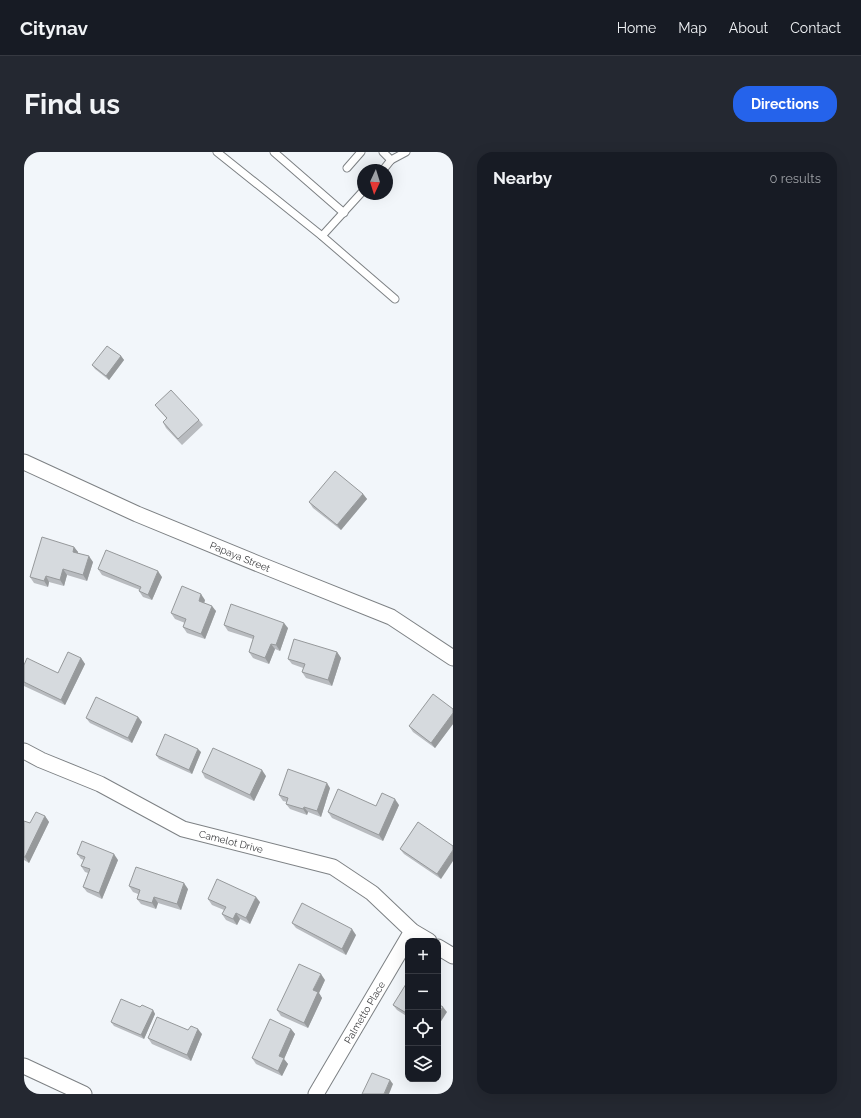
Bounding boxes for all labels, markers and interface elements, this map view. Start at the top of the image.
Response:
text: Citynav [20,17,88,39]
text: Home [617,20,656,36]
text: Map [678,20,707,36]
text: About [729,20,768,36]
text: Contact [790,20,841,36]
button: Directions [733,86,837,122]
text: Find us [24,88,120,121]
north arrow [357,164,393,200]
text: Nearby [493,168,552,188]
text: 0 results [770,171,821,186]
street label: Papaya Street [208,540,272,574]
street label: Camelot Drive [198,828,264,855]
map controls [405,938,441,1082]
button: + [405,938,441,974]
button: − [405,974,441,1010]
street label: Palmetto Place [342,979,387,1045]
button: locate [405,1010,441,1046]
button: layers [405,1046,441,1082]

